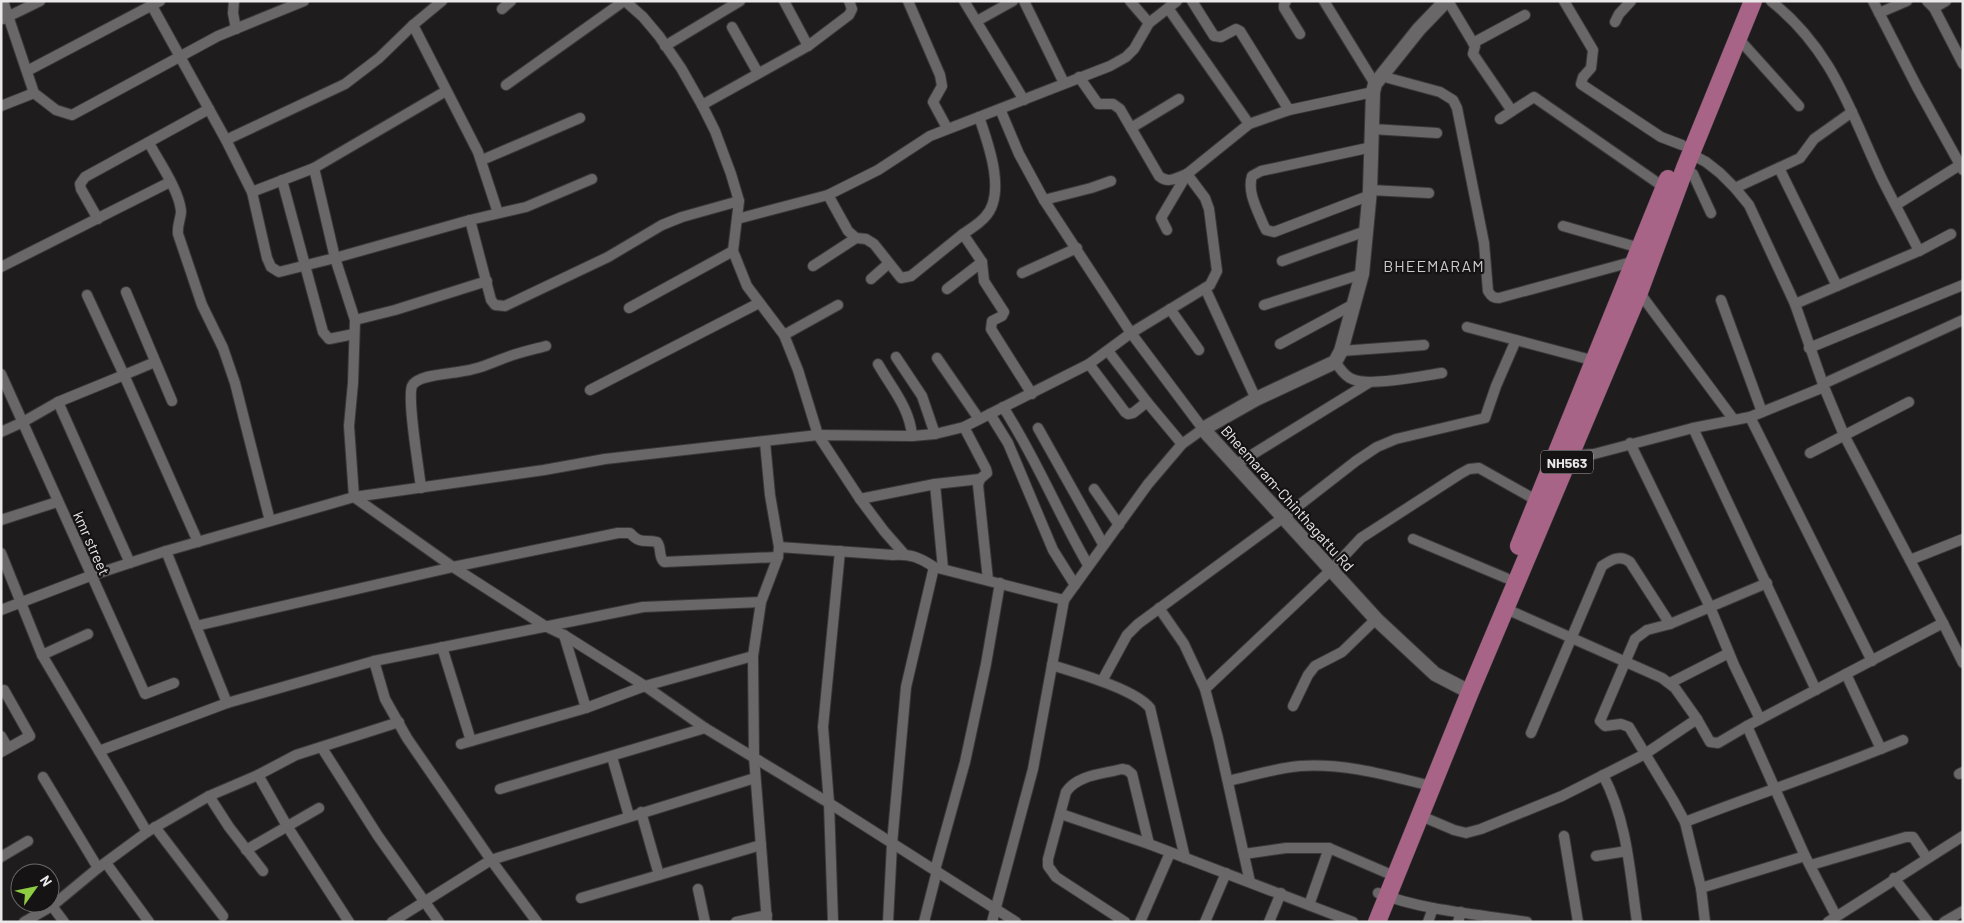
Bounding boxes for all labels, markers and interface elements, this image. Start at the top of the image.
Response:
district label: BHEEMARAM [1383,256,1485,275]
street label: Bheemaram-Chinthagattu Rd [1218,421,1358,575]
road number: NH563 [1541,451,1593,474]
street label: kmr street [70,508,114,578]
north arrow [10,863,60,913]
text: N [37,872,56,889]

